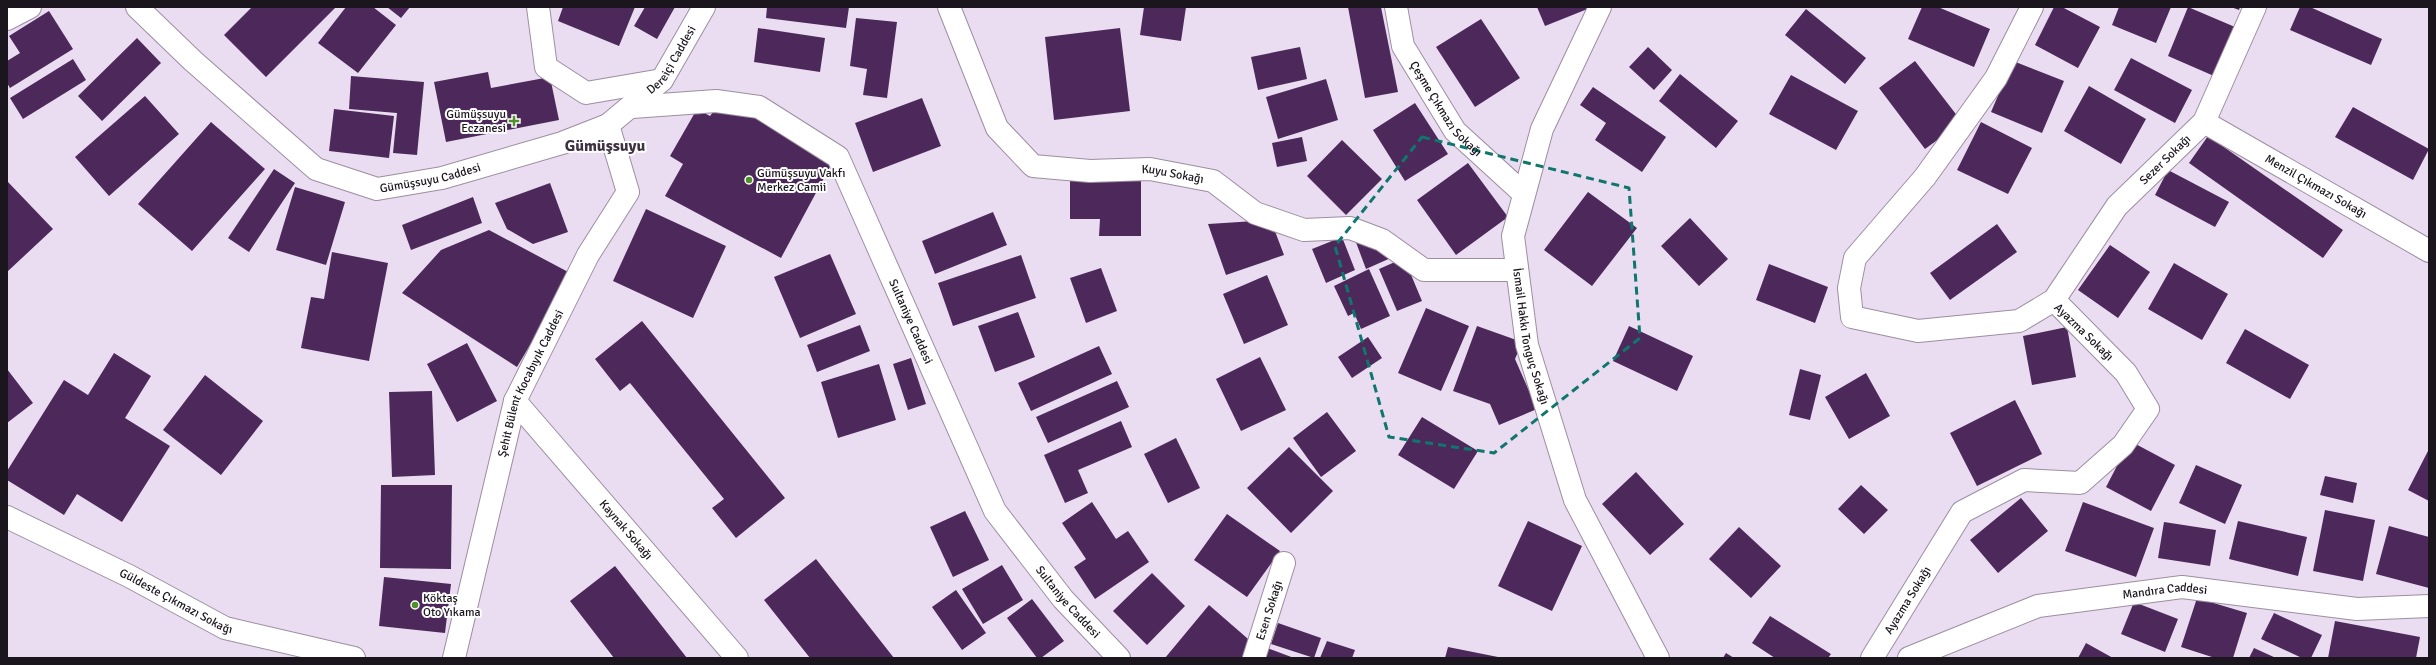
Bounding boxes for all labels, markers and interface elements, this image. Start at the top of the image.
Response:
street label: Dereiçi Caddesi [644,23,700,98]
street label: Çeşme Çıkmazı Sokağı [1406,59,1485,160]
place label: Gümüşsuyu Eczanesi [446,107,506,136]
marker: Gümüşsuyu Eczanesi [509,116,519,126]
street label: Sezer Sokağı [2137,132,2194,188]
district label: Gümüşsuyu [565,136,646,156]
street label: Menzil Çıkmazı Sokağı [2262,151,2369,222]
street label: Gümüşsuyu Caddesi [379,160,483,196]
street label: Kuyu Sokağı [1142,162,1205,187]
place label: Gümüşsuyu Vakfı Merkez Camii [757,166,846,195]
marker: Gümüşsuyu Vakfı Merkez Camii [744,175,754,185]
street label: İsmail Hakkı Tonguç Sokağı [1509,267,1552,407]
street label: Sultaniye Caddesi [885,277,936,366]
street label: Ayazma Sokağı [2051,300,2117,364]
street label: Şehit Bülent Kocabıyık Caddesi [495,307,567,459]
street label: Kaynak Sokağı [596,497,656,563]
street label: Sultaniye Caddesi [1032,563,1103,642]
street label: Ayazma Sokağı [1882,564,1935,637]
street label: Güldeste Çıkmazı Sokağı [117,566,234,637]
street label: Esen Sokağı [1253,579,1286,642]
street label: Mandıra Caddesi [2121,580,2208,603]
place label: Köktaş Oto Yıkama [423,591,481,620]
marker: Köktaş Oto Yıkama [410,600,420,610]

